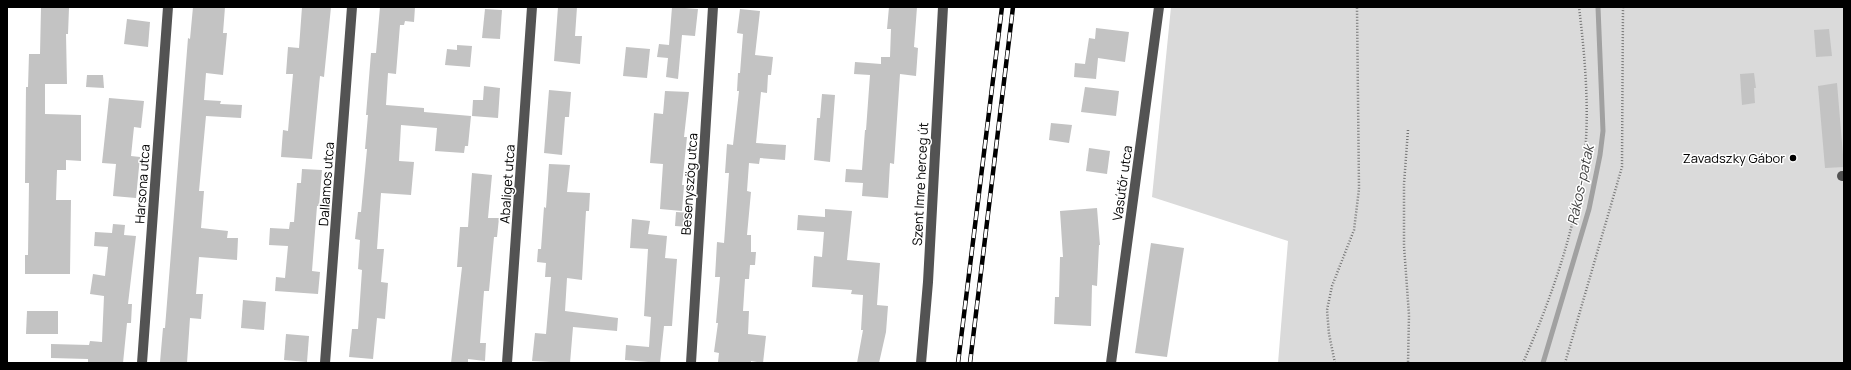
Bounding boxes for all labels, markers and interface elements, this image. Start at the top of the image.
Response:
street label: Szent Imre herceg út [908,122,932,246]
street label: Besenyszög utca [676,132,702,236]
street label: Dallamos utca [314,141,338,227]
water label: Rákos-patak [1562,141,1598,227]
street label: Harsona utca [130,144,154,224]
street label: Abaliget utca [495,144,519,224]
street label: Vasútőr utca [1108,144,1136,222]
place label: Zavadszky Gábor [1683,149,1785,167]
marker: Zavadszky Gábor [1788,153,1798,163]

